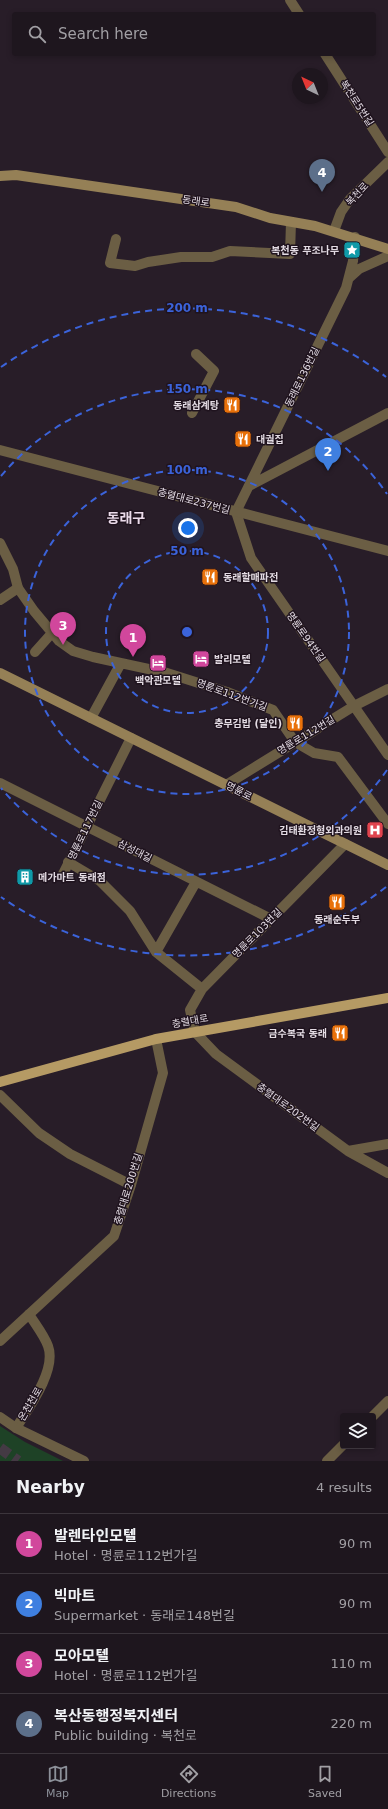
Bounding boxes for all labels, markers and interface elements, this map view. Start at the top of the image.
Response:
search box [12,12,376,56]
icon: search [26,23,48,45]
text: Search here [58,25,148,43]
north arrow [292,68,328,104]
street label: 복천로5번길 [338,78,376,128]
pin: 4 [309,159,335,192]
street label: 복천로 [344,180,370,208]
street label: 동래로 [182,194,210,208]
place icon: 복천동 푸조나무 [342,240,362,260]
place label: 복천동 푸조나무 [271,244,339,256]
text: 200 m [166,301,208,315]
street label: 동래로136번길 [283,345,321,409]
text: 150 m [166,382,208,396]
restaurant icon: 동래삼계탕 [222,395,242,415]
place label: 동래삼계탕 [173,400,219,411]
restaurant icon: 대궐집 [233,429,253,449]
place label: 대궐집 [256,434,284,445]
pin: 2 [315,438,341,471]
text: 100 m [166,463,208,477]
street label: 충렬대로237번길 [157,486,231,516]
district label: 동래구 [107,510,145,526]
your location [178,518,198,538]
text: 50 m [170,544,204,558]
restaurant icon: 동래할매파전 [200,567,220,587]
place label: 동래할매파전 [223,571,278,583]
street label: 명륜로94번길 [285,610,327,664]
pin: 3 [50,612,76,645]
pin: 1 [120,624,146,657]
centre of rings [180,625,194,639]
hotel icon: 발리모텔 [191,649,211,669]
hotel icon: 백악관모텔 [148,653,168,673]
place label: 발리모텔 [214,654,251,665]
place label: 백악관모텔 [135,675,181,686]
street label: 명륜로112번가길 [195,677,269,713]
restaurant icon: 충무김밥 (달인) [285,713,305,733]
street label: 명륜로112번길 [275,714,337,756]
place label: 충무김밥 (달인) [214,718,282,729]
street label: 명륜로 [224,780,254,802]
street label: 명륜로117번길 [66,798,104,862]
hospital icon: 김태환정형외과의원 [365,820,385,840]
place label: 김태환정형외과의원 [279,824,362,836]
street label: 삼성대길 [116,838,154,864]
building icon: 메가마트 동래점 [15,867,35,887]
place label: 메가마트 동래점 [38,872,106,883]
restaurant icon: 동래순두부 [327,892,347,912]
street label: 명륜로103번길 [230,906,284,960]
place label: 동래순두부 [314,914,360,925]
street label: 충렬대로 [171,1012,209,1030]
restaurant icon: 금수복국 동래 [330,1023,350,1043]
place label: 금수복국 동래 [268,1028,327,1039]
street label: 충렬대로202번길 [255,1081,321,1133]
street label: 충렬대로200번길 [112,1152,144,1226]
street label: 온천천로 [16,1385,44,1423]
map controls [340,1413,376,1449]
button: layers [340,1413,376,1449]
text: Nearby [16,1477,85,1497]
text: 4 results [316,1480,372,1495]
text: 발렌타인모텔 [54,1527,137,1545]
text: 1 [24,1536,34,1551]
text: 90 m [339,1536,372,1551]
text: Hotel · 명륜로112번가길 [54,1548,197,1563]
text: 빅마트 [54,1587,95,1605]
text: 2 [24,1596,34,1611]
text: 90 m [339,1596,372,1611]
text: Supermarket · 동래로148번길 [54,1608,235,1623]
text: 모아모텔 [54,1647,109,1665]
text: 3 [24,1656,34,1671]
text: 110 m [330,1656,372,1671]
text: Hotel · 명륜로112번가길 [54,1668,197,1683]
text: 복산동행정복지센터 [54,1707,178,1725]
text: 4 [24,1716,34,1731]
text: 220 m [330,1716,372,1731]
text: Public building · 복천로 [54,1728,197,1743]
tab: Map [46,1763,69,1800]
tab: Directions [161,1763,216,1800]
tab: Saved [308,1763,342,1800]

